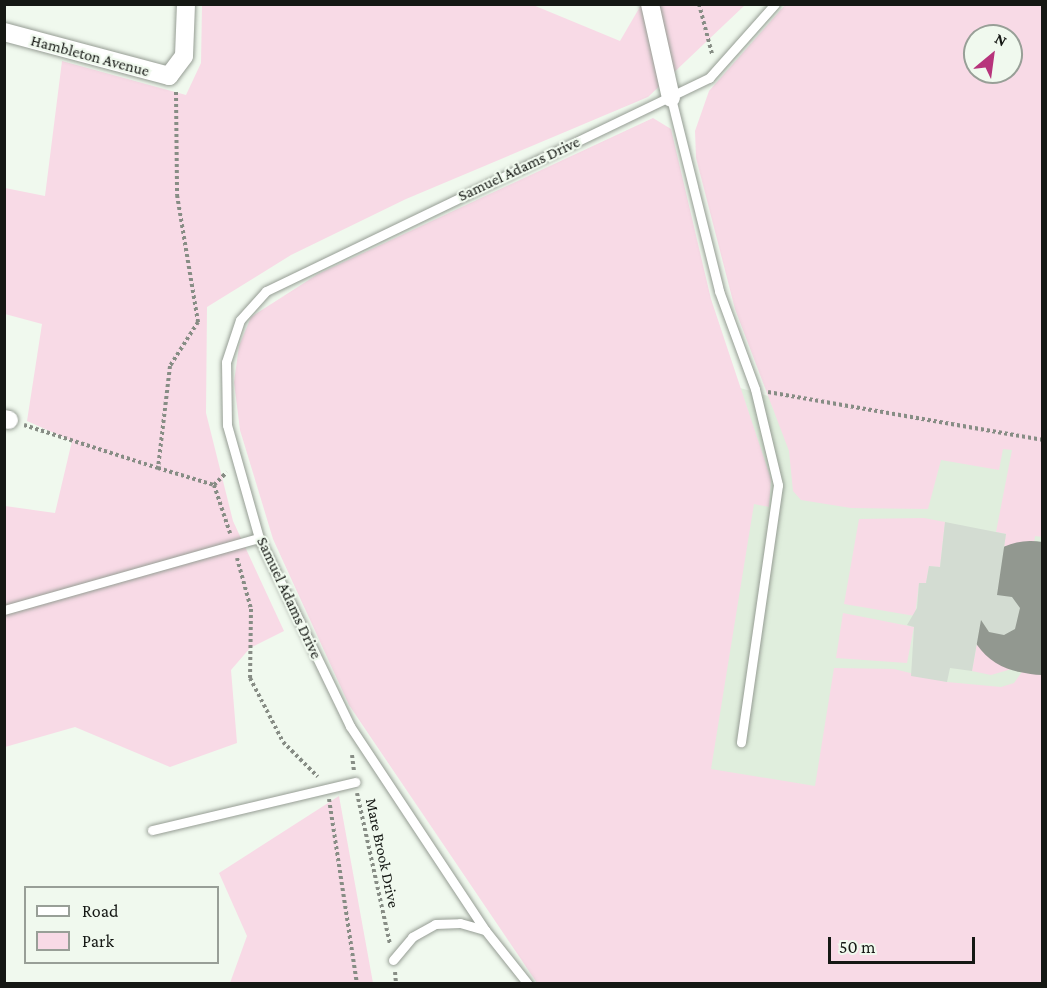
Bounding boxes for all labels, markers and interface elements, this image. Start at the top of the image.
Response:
north arrow [963,24,1023,84]
text: N [992,29,1010,50]
street label: Hambleton Avenue [29,31,151,81]
street label: Samuel Adams Drive [455,132,583,206]
street label: Samuel Adams Drive [252,534,326,662]
street label: Mare Brook Drive [361,796,403,910]
legend [24,886,219,964]
text: Road [82,901,119,921]
scale bar [831,925,978,963]
text: Park [82,931,114,951]
text: 50 m [839,937,876,957]

